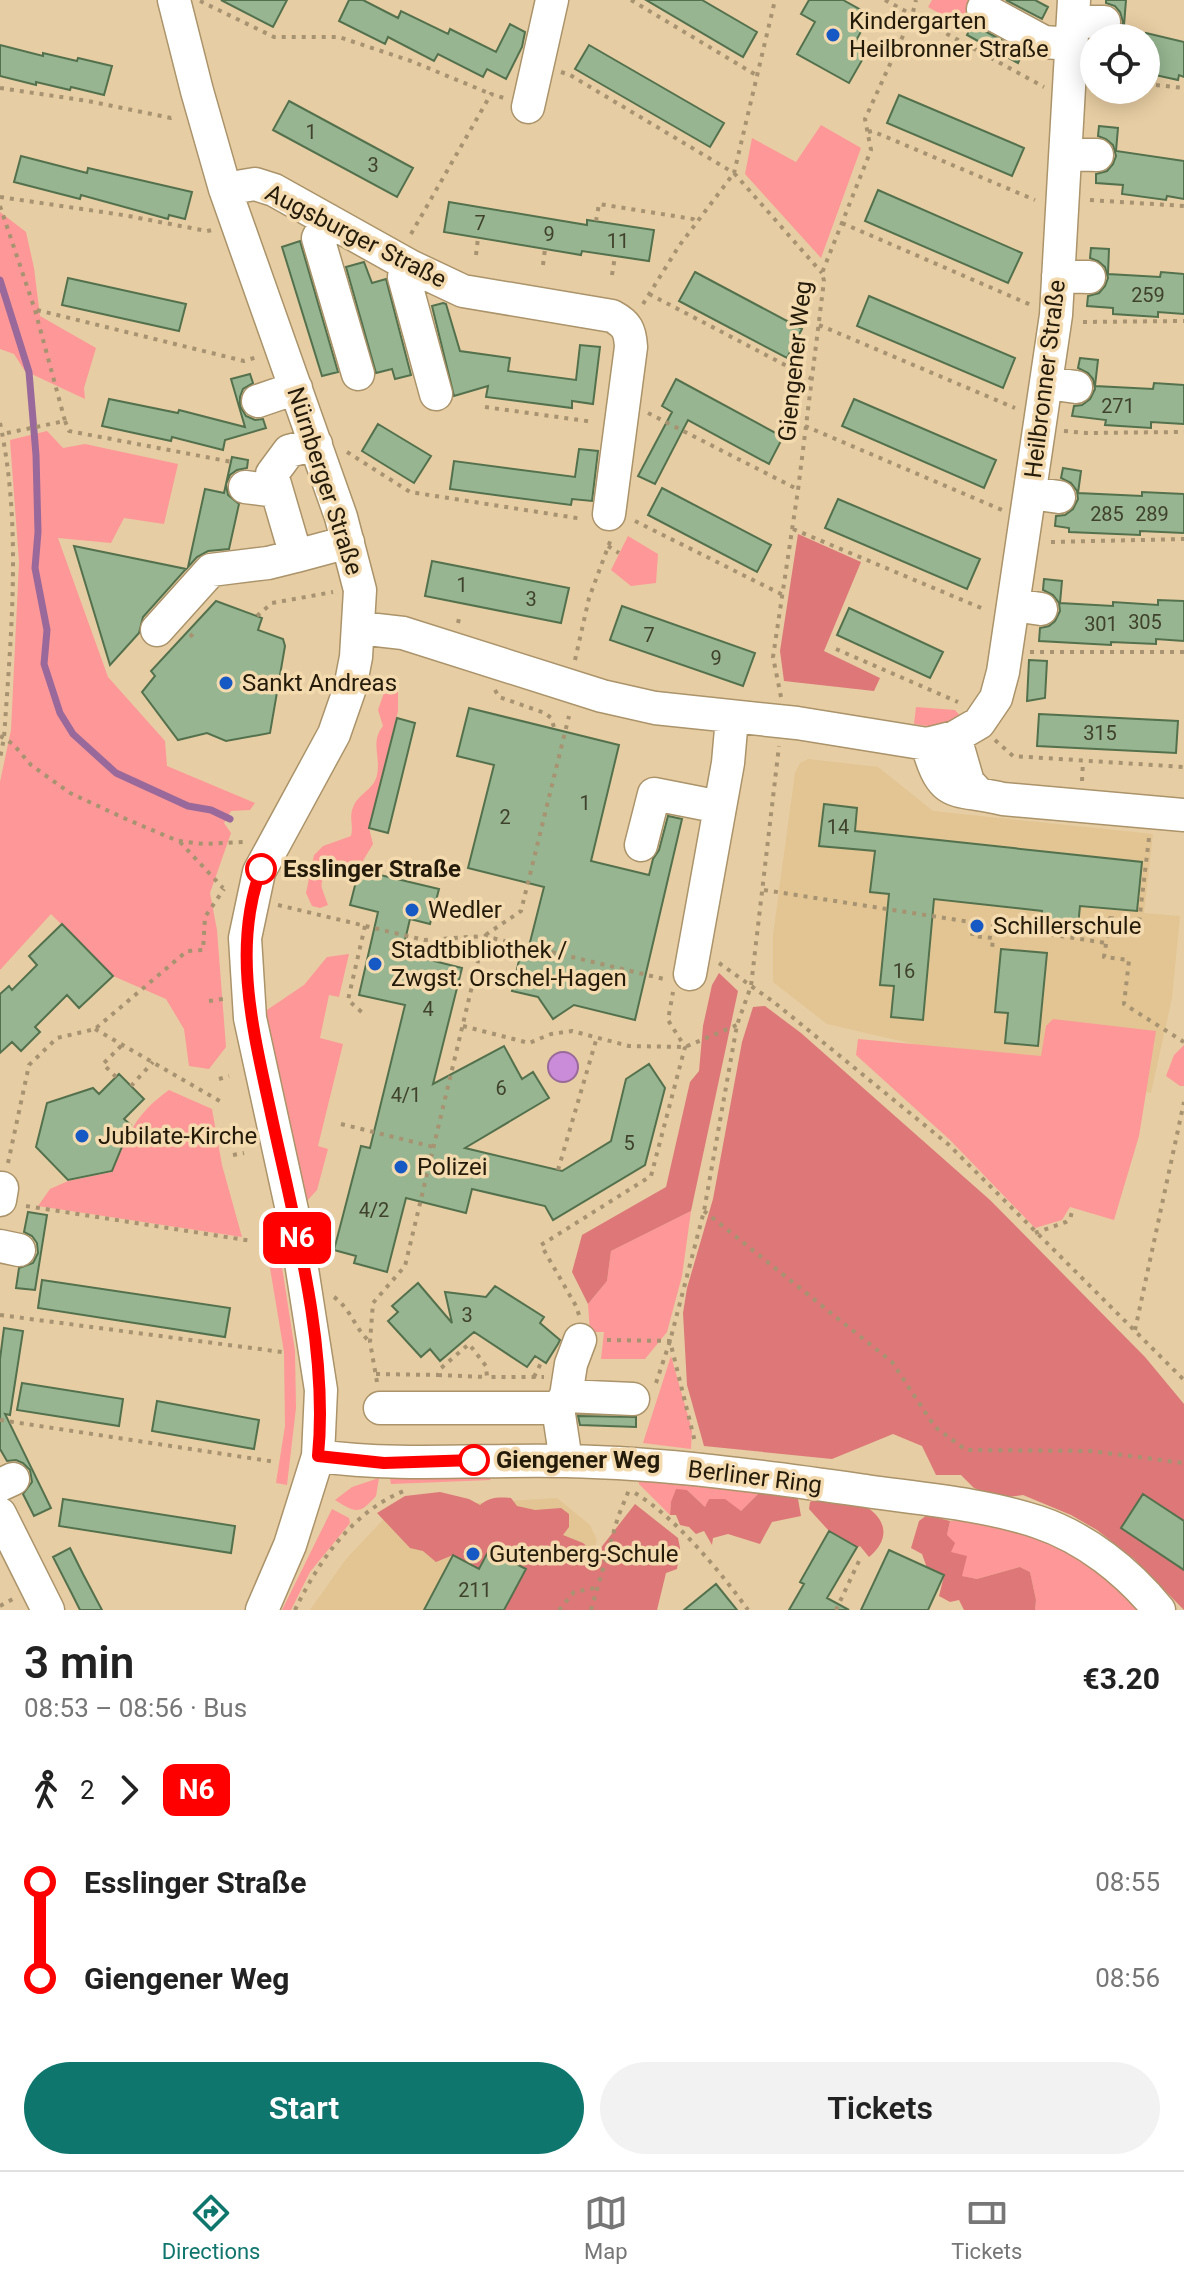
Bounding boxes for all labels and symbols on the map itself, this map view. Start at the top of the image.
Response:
place label: Kindergarten Heilbronner Straße [849,7,1049,63]
marker: Kindergarten Heilbronner Straße [824,26,842,44]
house number: 1 [305,120,317,144]
house number: 3 [367,153,379,177]
street label: Augsburger Straße [261,178,451,294]
house number: 7 [474,211,486,235]
house number: 9 [543,222,555,246]
house number: 11 [607,229,629,253]
street label: Heilbronner Straße [1019,278,1071,480]
street label: Giengener Weg [773,279,817,443]
house number: 259 [1131,283,1165,307]
street label: Nürnberger Straße [281,383,369,579]
house number: 271 [1101,394,1135,418]
house number: 285 [1090,502,1124,526]
house number: 289 [1135,502,1169,526]
house number: 1 [456,573,468,597]
house number: 3 [525,587,537,611]
house number: 305 [1128,610,1162,634]
house number: 301 [1084,612,1118,636]
house number: 7 [643,623,655,647]
house number: 9 [710,646,722,670]
place label: Sankt Andreas [242,669,397,697]
marker: Sankt Andreas [217,674,235,692]
house number: 315 [1083,721,1117,745]
house number: 1 [579,791,591,815]
house number: 2 [499,805,511,829]
house number: 14 [827,815,849,839]
marker: Esslinger Straße [246,854,276,884]
place label: Esslinger Straße [283,855,461,883]
place label: Wedler [428,896,502,924]
marker: Wedler [403,901,421,919]
place label: Schillerschule [993,912,1141,940]
marker: Schillerschule [968,917,986,935]
place label: Stadtbibliothek / Zwgst. Orschel-Hagen [391,936,627,992]
marker: Stadtbibliothek / Zwgst. Orschel-Hagen [366,955,384,973]
house number: 16 [893,959,915,983]
house number: 4 [422,997,434,1021]
house number: 6 [495,1076,507,1100]
house number: 4/1 [391,1083,421,1107]
place label: Jubilate-Kirche [98,1122,257,1150]
marker: Jubilate-Kirche [73,1127,91,1145]
house number: 5 [623,1131,635,1155]
place label: Polizei [417,1153,488,1181]
marker: Polizei [392,1158,410,1176]
house number: 4/2 [359,1198,389,1222]
line badge: N6 [261,1212,333,1264]
house number: 3 [461,1303,473,1327]
marker: Giengener Weg [459,1445,489,1475]
place label: Giengener Weg [496,1446,660,1474]
street label: Berliner Ring [686,1455,824,1499]
place label: Gutenberg-Schule [489,1540,678,1568]
marker: Gutenberg-Schule [464,1545,482,1563]
house number: 211 [458,1578,492,1602]

